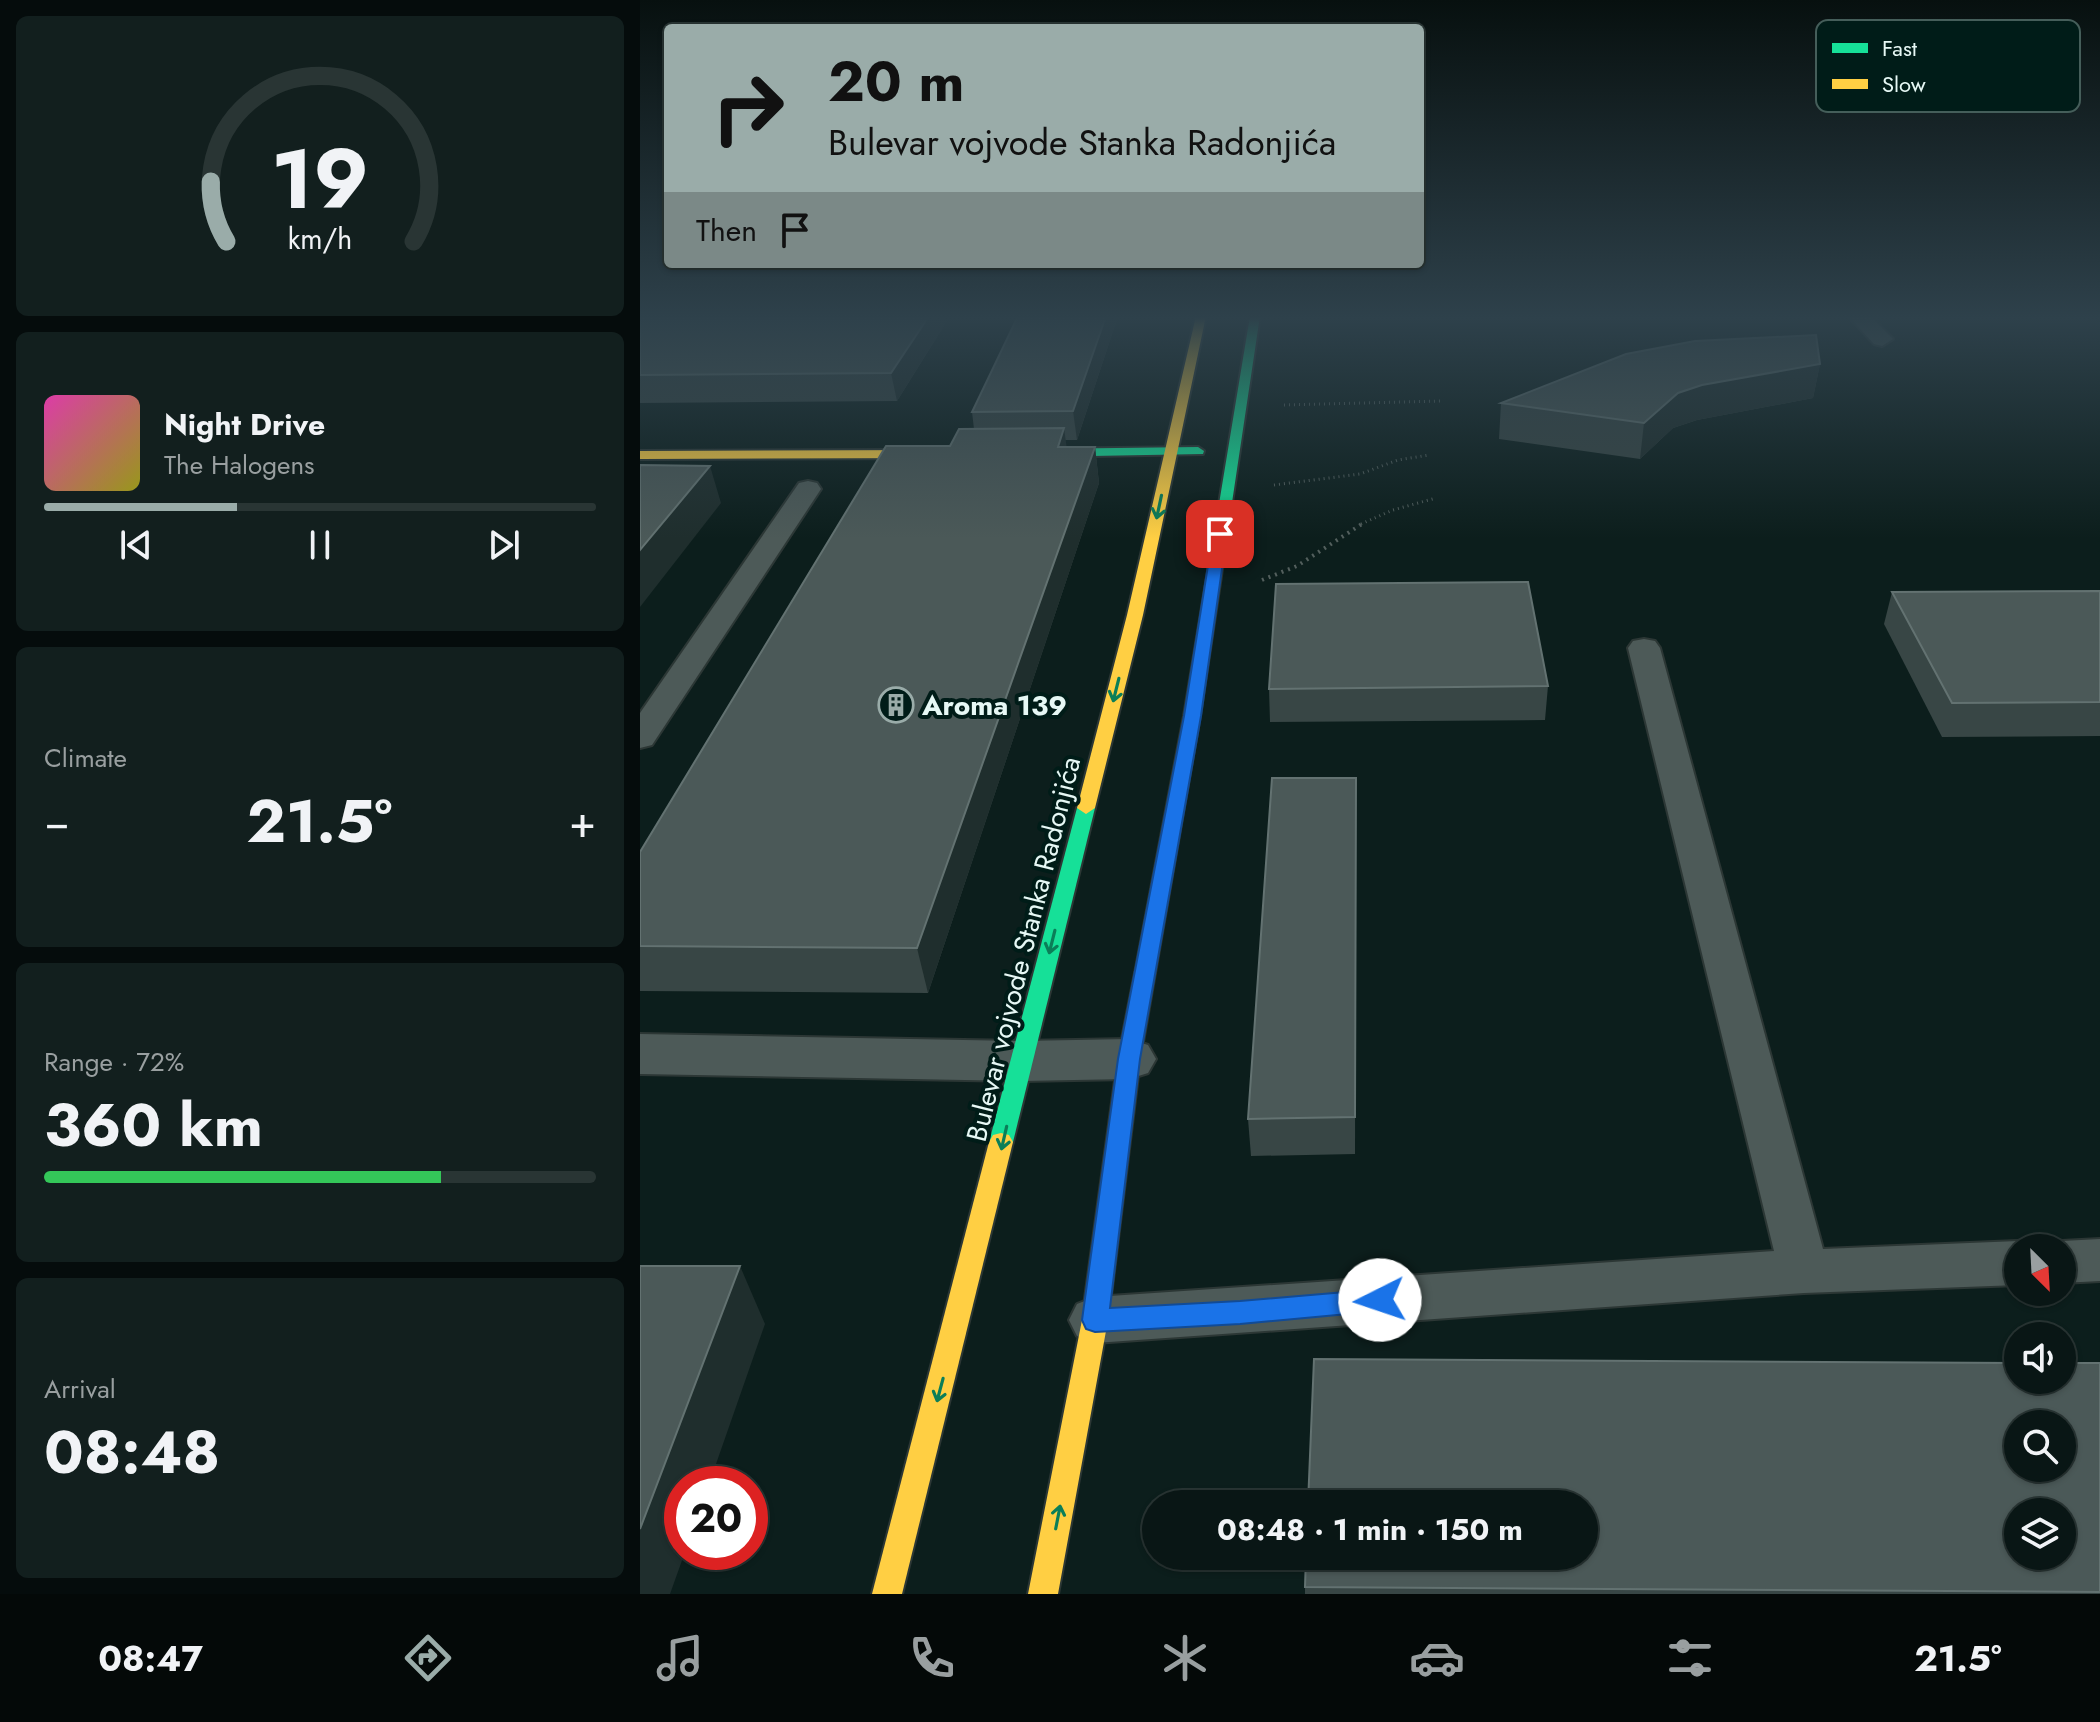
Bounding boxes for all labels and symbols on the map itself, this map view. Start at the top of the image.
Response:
legend [1816,20,2080,112]
text: Fast [1882,32,1918,64]
text: Slow [1882,68,1926,100]
one-way arrow [1151,494,1166,520]
pin [1186,500,1254,568]
one-way arrow [1108,677,1123,703]
place label: Aroma 139 [921,685,1067,726]
building icon: Aroma 139 [877,686,915,724]
street label: Bulevar vojvode Stanka Radonjića [956,752,1091,1146]
one-way arrow [1044,929,1059,955]
one-way arrow [996,1124,1011,1150]
north arrow [2004,1234,2076,1306]
position arrow [1338,1258,1422,1342]
one-way arrow [932,1376,947,1402]
speed limit sign: 20 [664,1466,768,1570]
one-way arrow [1051,1505,1066,1531]

